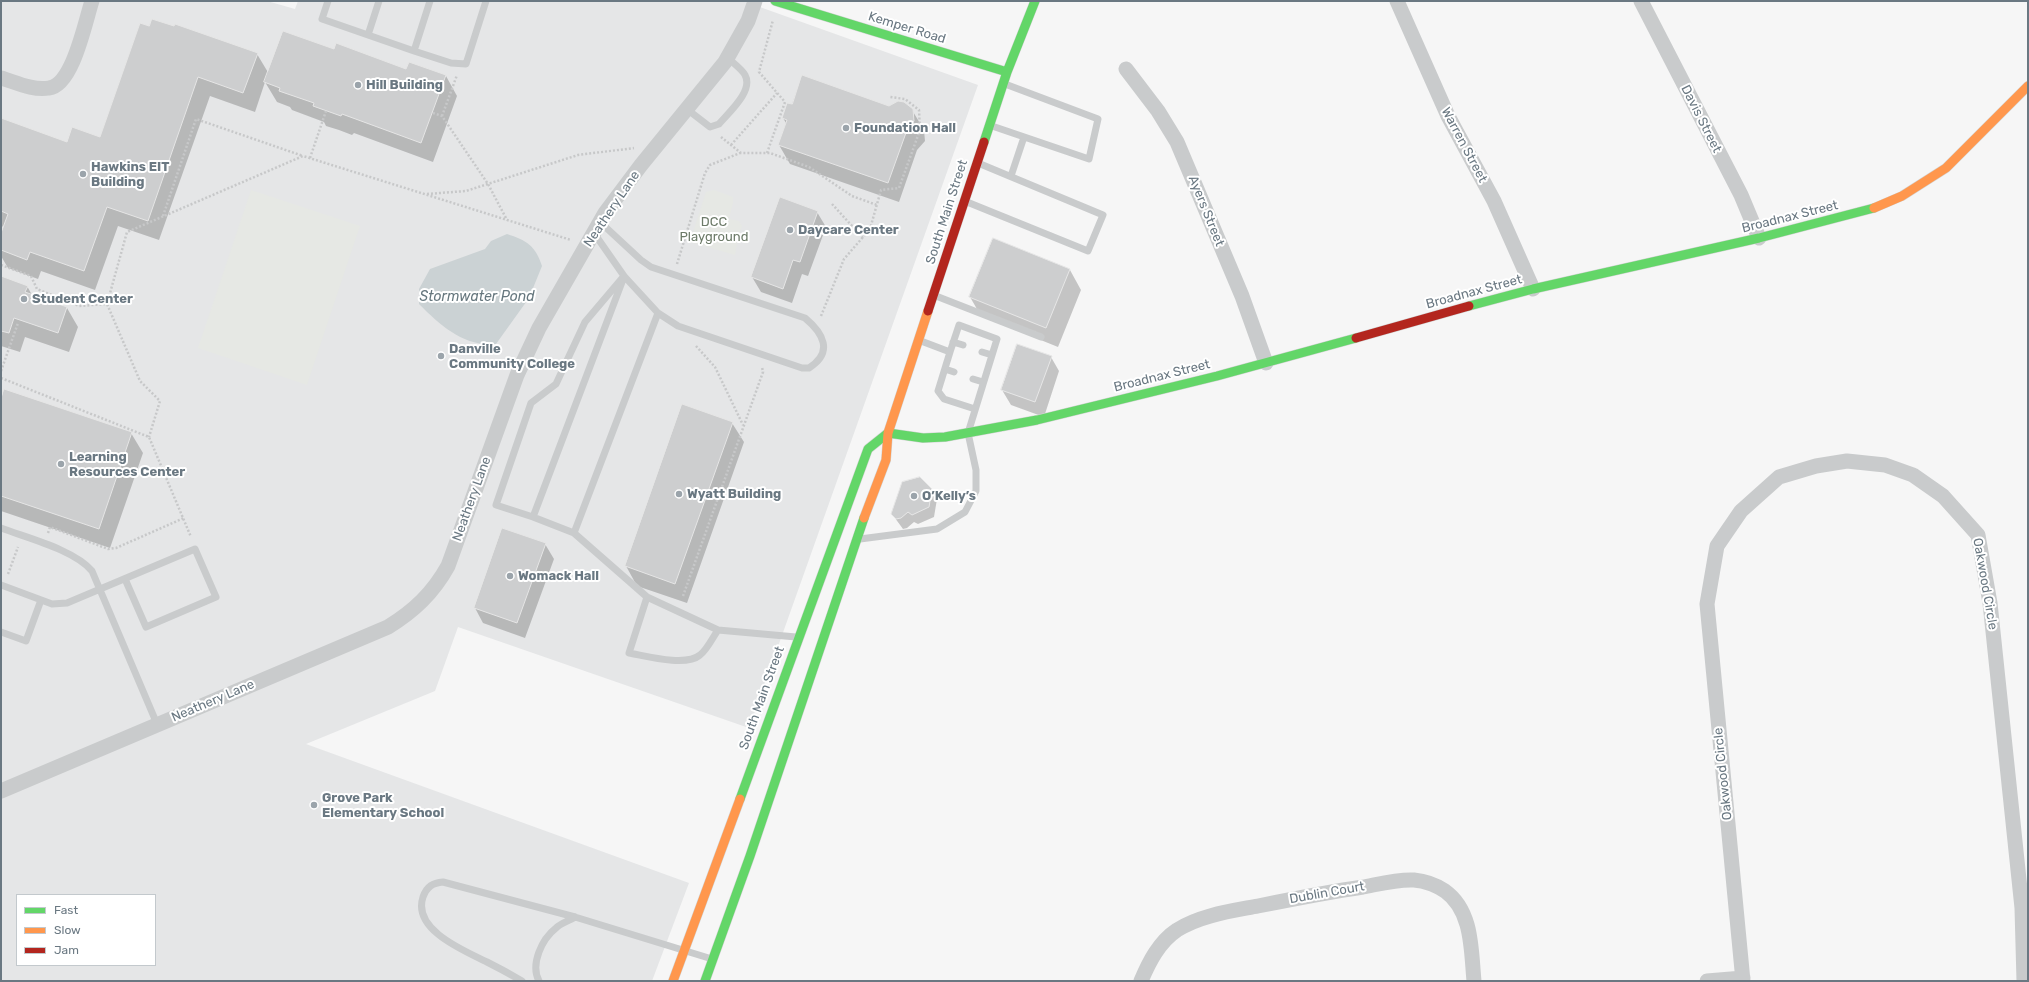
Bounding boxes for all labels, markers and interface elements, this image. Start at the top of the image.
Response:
street label: Kemper Road [866,9,948,47]
place label: Hill Building [366,77,443,93]
marker: Hill Building [353,80,363,90]
street label: Davis Street [1677,83,1725,155]
street label: Warren Street [1438,105,1490,185]
place label: Foundation Hall [854,120,956,136]
marker: Foundation Hall [841,123,851,133]
street label: South Main Street [923,158,971,266]
place label: Hawkins EIT Building [91,159,170,190]
street label: Neathery Lane [581,168,643,250]
marker: Hawkins EIT Building [78,169,88,179]
street label: Ayers Street [1185,173,1227,249]
street label: Broadnax Street [1740,197,1840,237]
park label: DCC Playground [680,214,748,245]
place label: Daycare Center [798,222,899,238]
marker: Daycare Center [785,225,795,235]
street label: Broadnax Street [1424,272,1524,312]
water label: Stormwater Pond [420,289,534,305]
place label: Student Center [32,291,133,307]
marker: Student Center [19,294,29,304]
place label: Danville Community College [449,341,575,372]
marker: Danville Community College [436,351,446,361]
street label: Broadnax Street [1112,356,1212,396]
place label: Learning Resources Center [69,449,185,480]
street label: Neathery Lane [450,455,494,543]
marker: Learning Resources Center [56,459,66,469]
place label: Wyatt Building [687,486,781,502]
place label: O’Kelly’s [922,488,976,504]
marker: Wyatt Building [674,489,684,499]
marker: O’Kelly’s [909,491,919,501]
street label: Oakwood Circle [1969,537,2001,631]
place label: Womack Hall [518,568,599,584]
marker: Womack Hall [505,571,515,581]
street label: South Main Street [736,644,788,752]
street label: Neathery Lane [169,676,257,726]
street label: Oakwood Circle [1710,727,1736,821]
place label: Grove Park Elementary School [322,790,444,821]
marker: Grove Park Elementary School [309,800,319,810]
street label: Dublin Court [1288,879,1366,907]
legend [16,894,156,966]
text: Fast [54,903,78,917]
text: Slow [54,923,81,937]
text: Jam [54,943,79,957]

